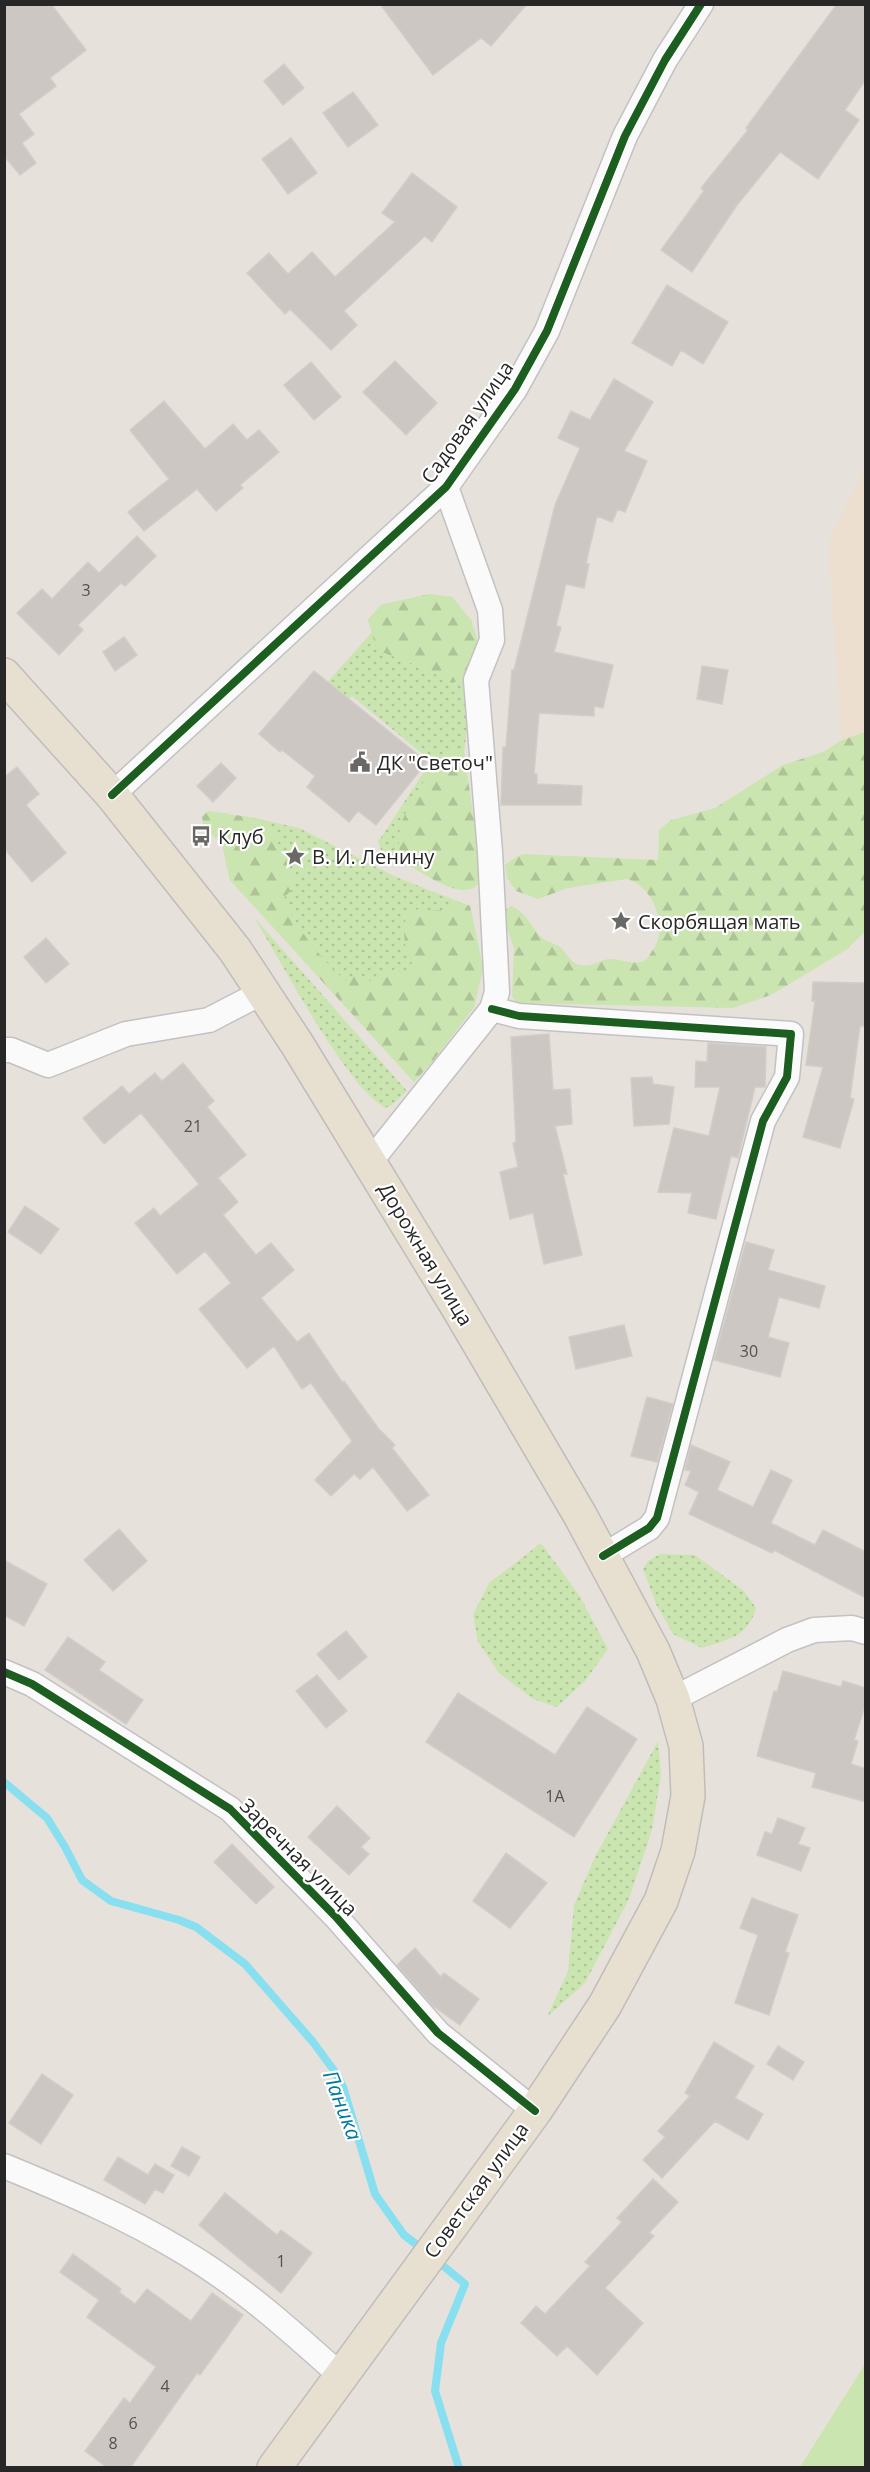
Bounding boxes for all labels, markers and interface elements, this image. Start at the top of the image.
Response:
street label: Садовая улица [415,355,519,489]
house number: 3 [81,579,91,601]
place label: ДК "Светоч" [377,749,493,776]
public building icon: ДК "Светоч" [348,750,372,774]
place label: Клуб [218,823,264,850]
bus stop icon: Клуб [189,824,213,848]
place label: В. И. Ленину [312,843,435,870]
place icon: В. И. Ленину [283,844,307,868]
place label: Скорбящая мать [638,908,801,935]
place icon: Скорбящая мать [609,909,633,933]
house number: 21 [184,1115,202,1137]
street label: Дорожная улица [373,1177,479,1331]
house number: 30 [740,1340,758,1362]
house number: 1А [545,1785,566,1807]
street label: Заречная улица [234,1792,364,1922]
water label: Паника [317,2066,369,2144]
street label: Советская улица [418,2117,534,2263]
house number: 1 [276,2250,286,2272]
house number: 4 [160,2375,170,2397]
house number: 6 [128,2412,138,2434]
house number: 8 [108,2432,118,2454]

